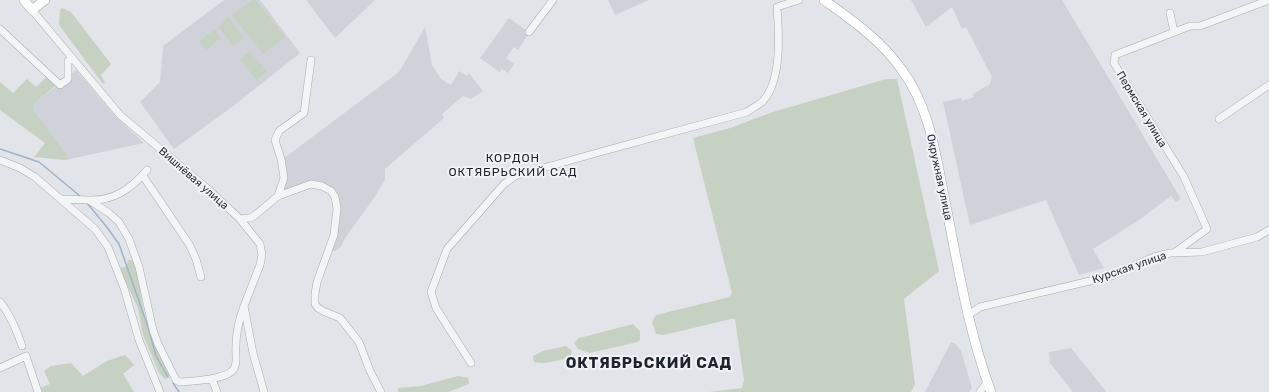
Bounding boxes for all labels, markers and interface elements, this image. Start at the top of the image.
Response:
street label: Пермская улица [1114,69,1169,150]
street label: Окружная улица [924,133,955,221]
street label: Вишнёвая улица [156,145,231,212]
district label: КОРДОН ОКТЯБРЬСКИЙ САД [448,151,578,179]
street label: Курская улица [1090,249,1168,286]
district label: ОКТЯБРЬСКИЙ САД [566,354,732,372]

